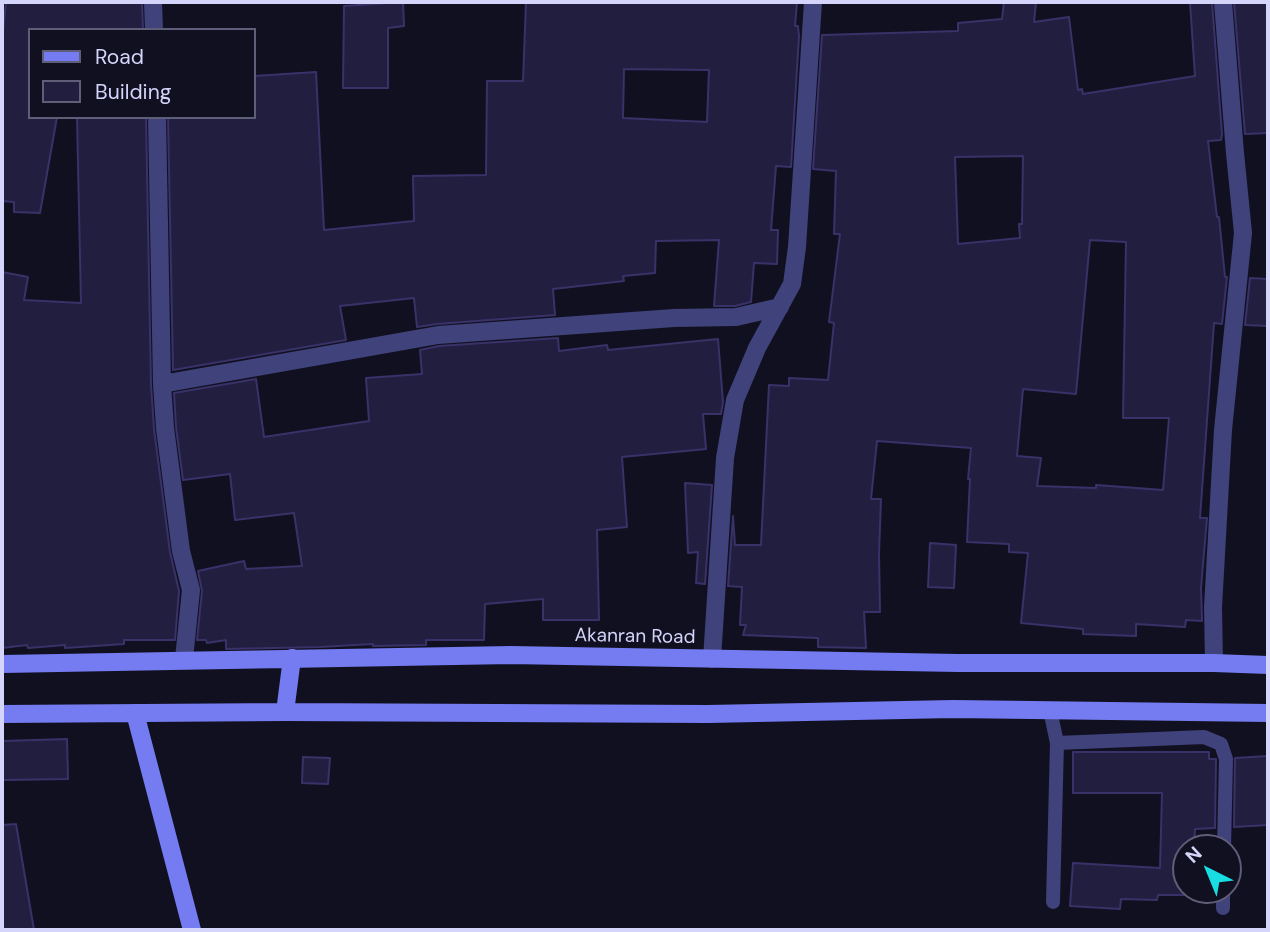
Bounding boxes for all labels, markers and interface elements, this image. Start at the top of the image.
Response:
legend [28,28,256,119]
text: Road [95,43,144,71]
text: Building [95,78,171,106]
street label: Akanran Road [574,625,696,649]
north arrow [1172,834,1242,904]
text: N [1180,841,1207,869]

